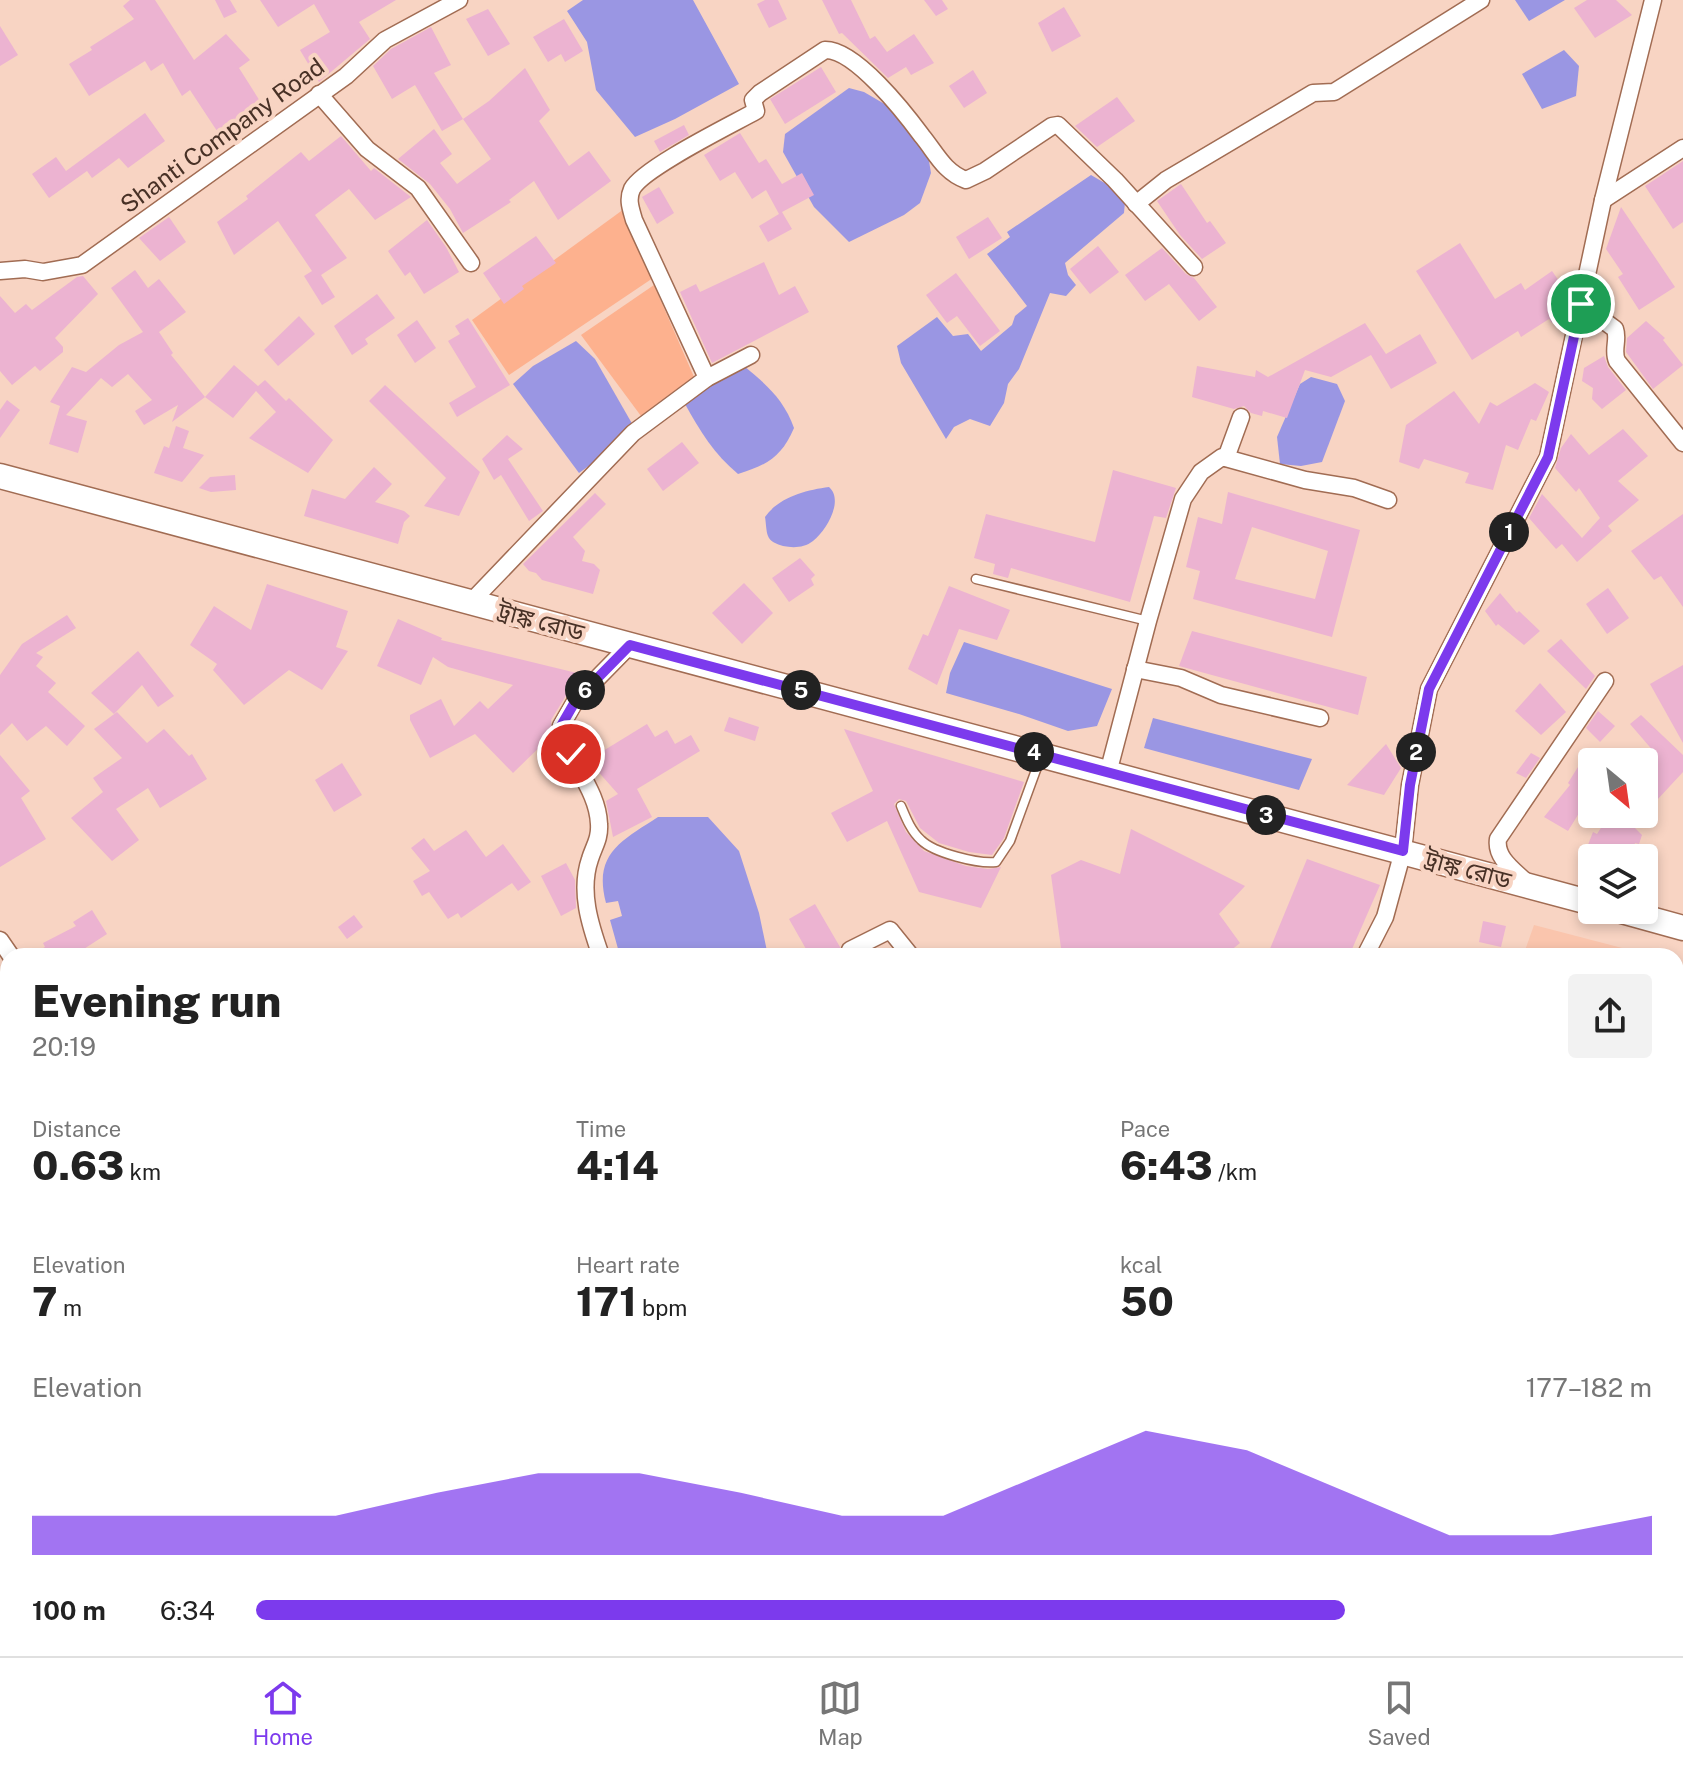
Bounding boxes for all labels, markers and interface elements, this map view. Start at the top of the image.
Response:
street label: Shanti Company Road [115,52,329,218]
pin [1547,270,1615,338]
icon: arrive [1559,282,1603,326]
pin: 1 [1489,512,1529,552]
text: 1 [1504,519,1514,545]
street label: ট্রাঙ্ক রোড [494,596,588,646]
pin: 6 [565,670,605,710]
pin: 5 [781,670,821,710]
text: 6 [578,677,592,703]
text: 5 [794,677,808,703]
pin [537,720,605,788]
icon: check [549,732,593,776]
pin: 4 [1014,732,1054,772]
pin: 2 [1396,732,1436,772]
text: 4 [1027,739,1041,765]
text: 2 [1409,739,1423,765]
north arrow [1578,748,1658,828]
map controls [1578,748,1658,924]
pin: 3 [1246,795,1286,835]
text: 3 [1259,802,1273,828]
street label: ট্রাঙ্ক রোড [1421,844,1515,894]
button: layers [1578,844,1658,924]
button: share [1568,974,1652,1058]
text: Evening run [32,975,281,1027]
text: 20:19 [32,1031,96,1062]
text: Distance [32,1116,121,1142]
text: Time [576,1116,626,1142]
text: Pace [1120,1116,1170,1142]
text: 0.63 [32,1142,124,1189]
text: 4:14 [576,1142,659,1189]
text: 6:43 [1120,1142,1213,1189]
text: km [124,1159,161,1185]
text: /km [1213,1159,1257,1185]
text: Elevation [32,1252,125,1278]
text: Heart rate [576,1252,680,1278]
text: kcal [1120,1252,1162,1278]
text: 7 [32,1278,58,1325]
text: 171 [576,1278,637,1325]
text: 50 [1120,1278,1174,1325]
text: m [58,1295,82,1321]
text: bpm [637,1295,687,1321]
text: Elevation [32,1372,142,1403]
text: 177–182 m [1526,1372,1652,1403]
text: 100 m [32,1595,106,1626]
text: 6:34 [160,1595,215,1626]
tab: Home [252,1676,313,1750]
tab: Map [818,1676,863,1750]
tab: Saved [1368,1676,1431,1750]

